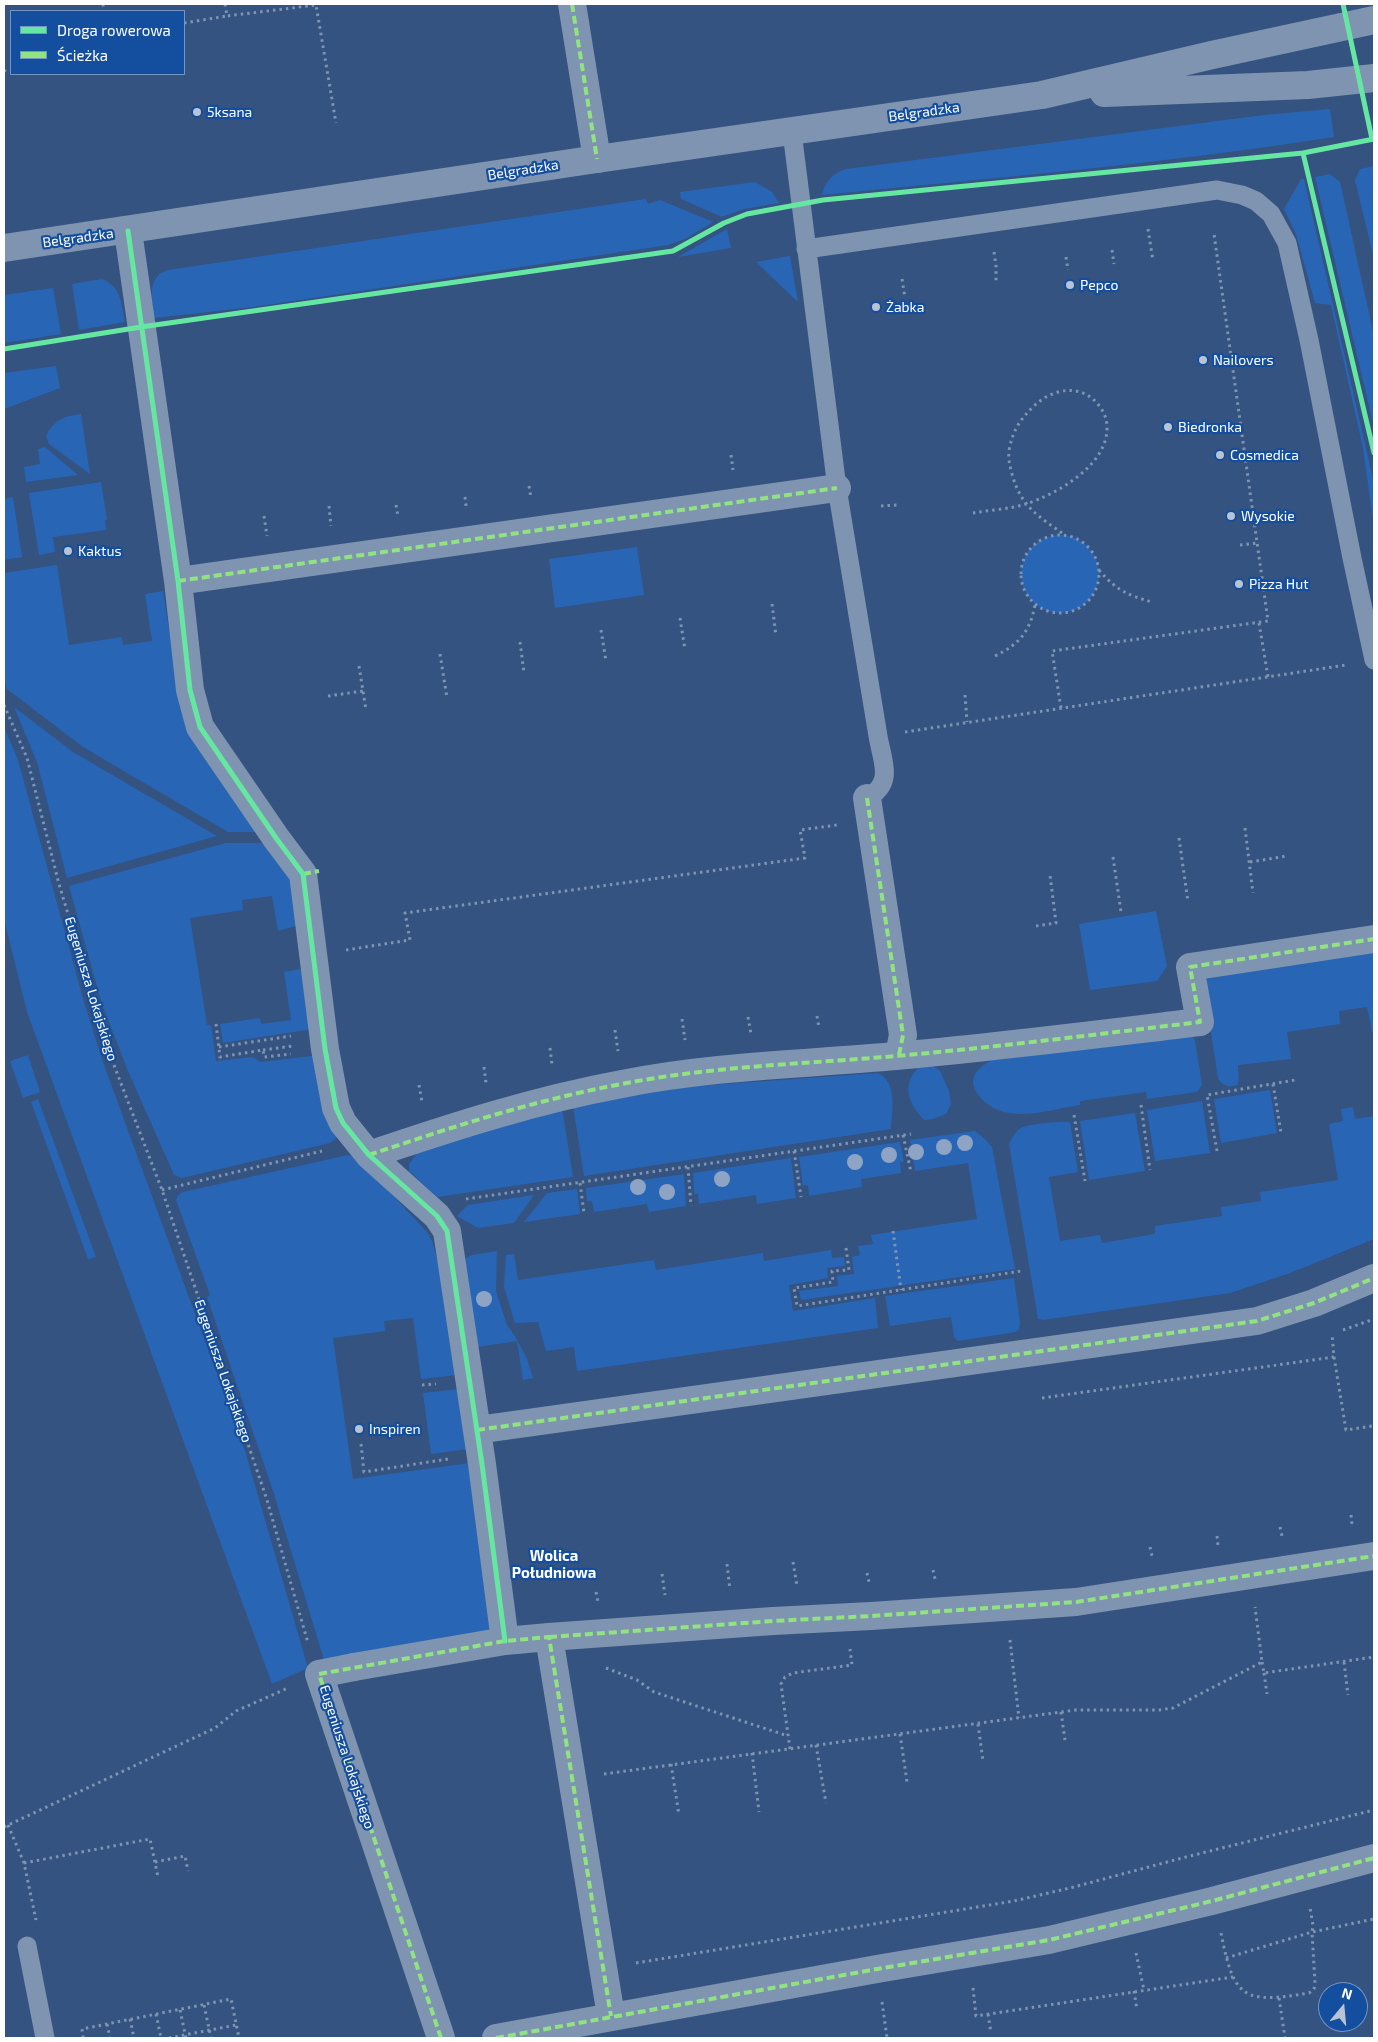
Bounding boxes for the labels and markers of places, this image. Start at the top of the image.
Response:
place label: 5ksana [207,104,252,120]
marker: 5ksana [191,106,203,118]
place label: Pepco [1080,277,1118,293]
marker: Pepco [1064,279,1076,291]
place label: Żabka [886,299,924,315]
marker: Żabka [870,301,882,313]
place label: Nailovers [1213,352,1274,368]
marker: Nailovers [1197,354,1209,366]
place label: Biedronka [1178,419,1242,435]
marker: Biedronka [1162,421,1174,433]
place label: Cosmedica [1230,447,1299,463]
marker: Cosmedica [1214,449,1226,461]
place label: Wysokie [1241,508,1295,524]
marker: Wysokie [1225,510,1237,522]
place label: Kaktus [78,543,122,559]
marker: Kaktus [62,545,74,557]
place label: Pizza Hut [1249,576,1308,592]
marker: Pizza Hut [1233,578,1245,590]
place label: Inspiren [369,1421,421,1437]
marker: Inspiren [353,1423,365,1435]

